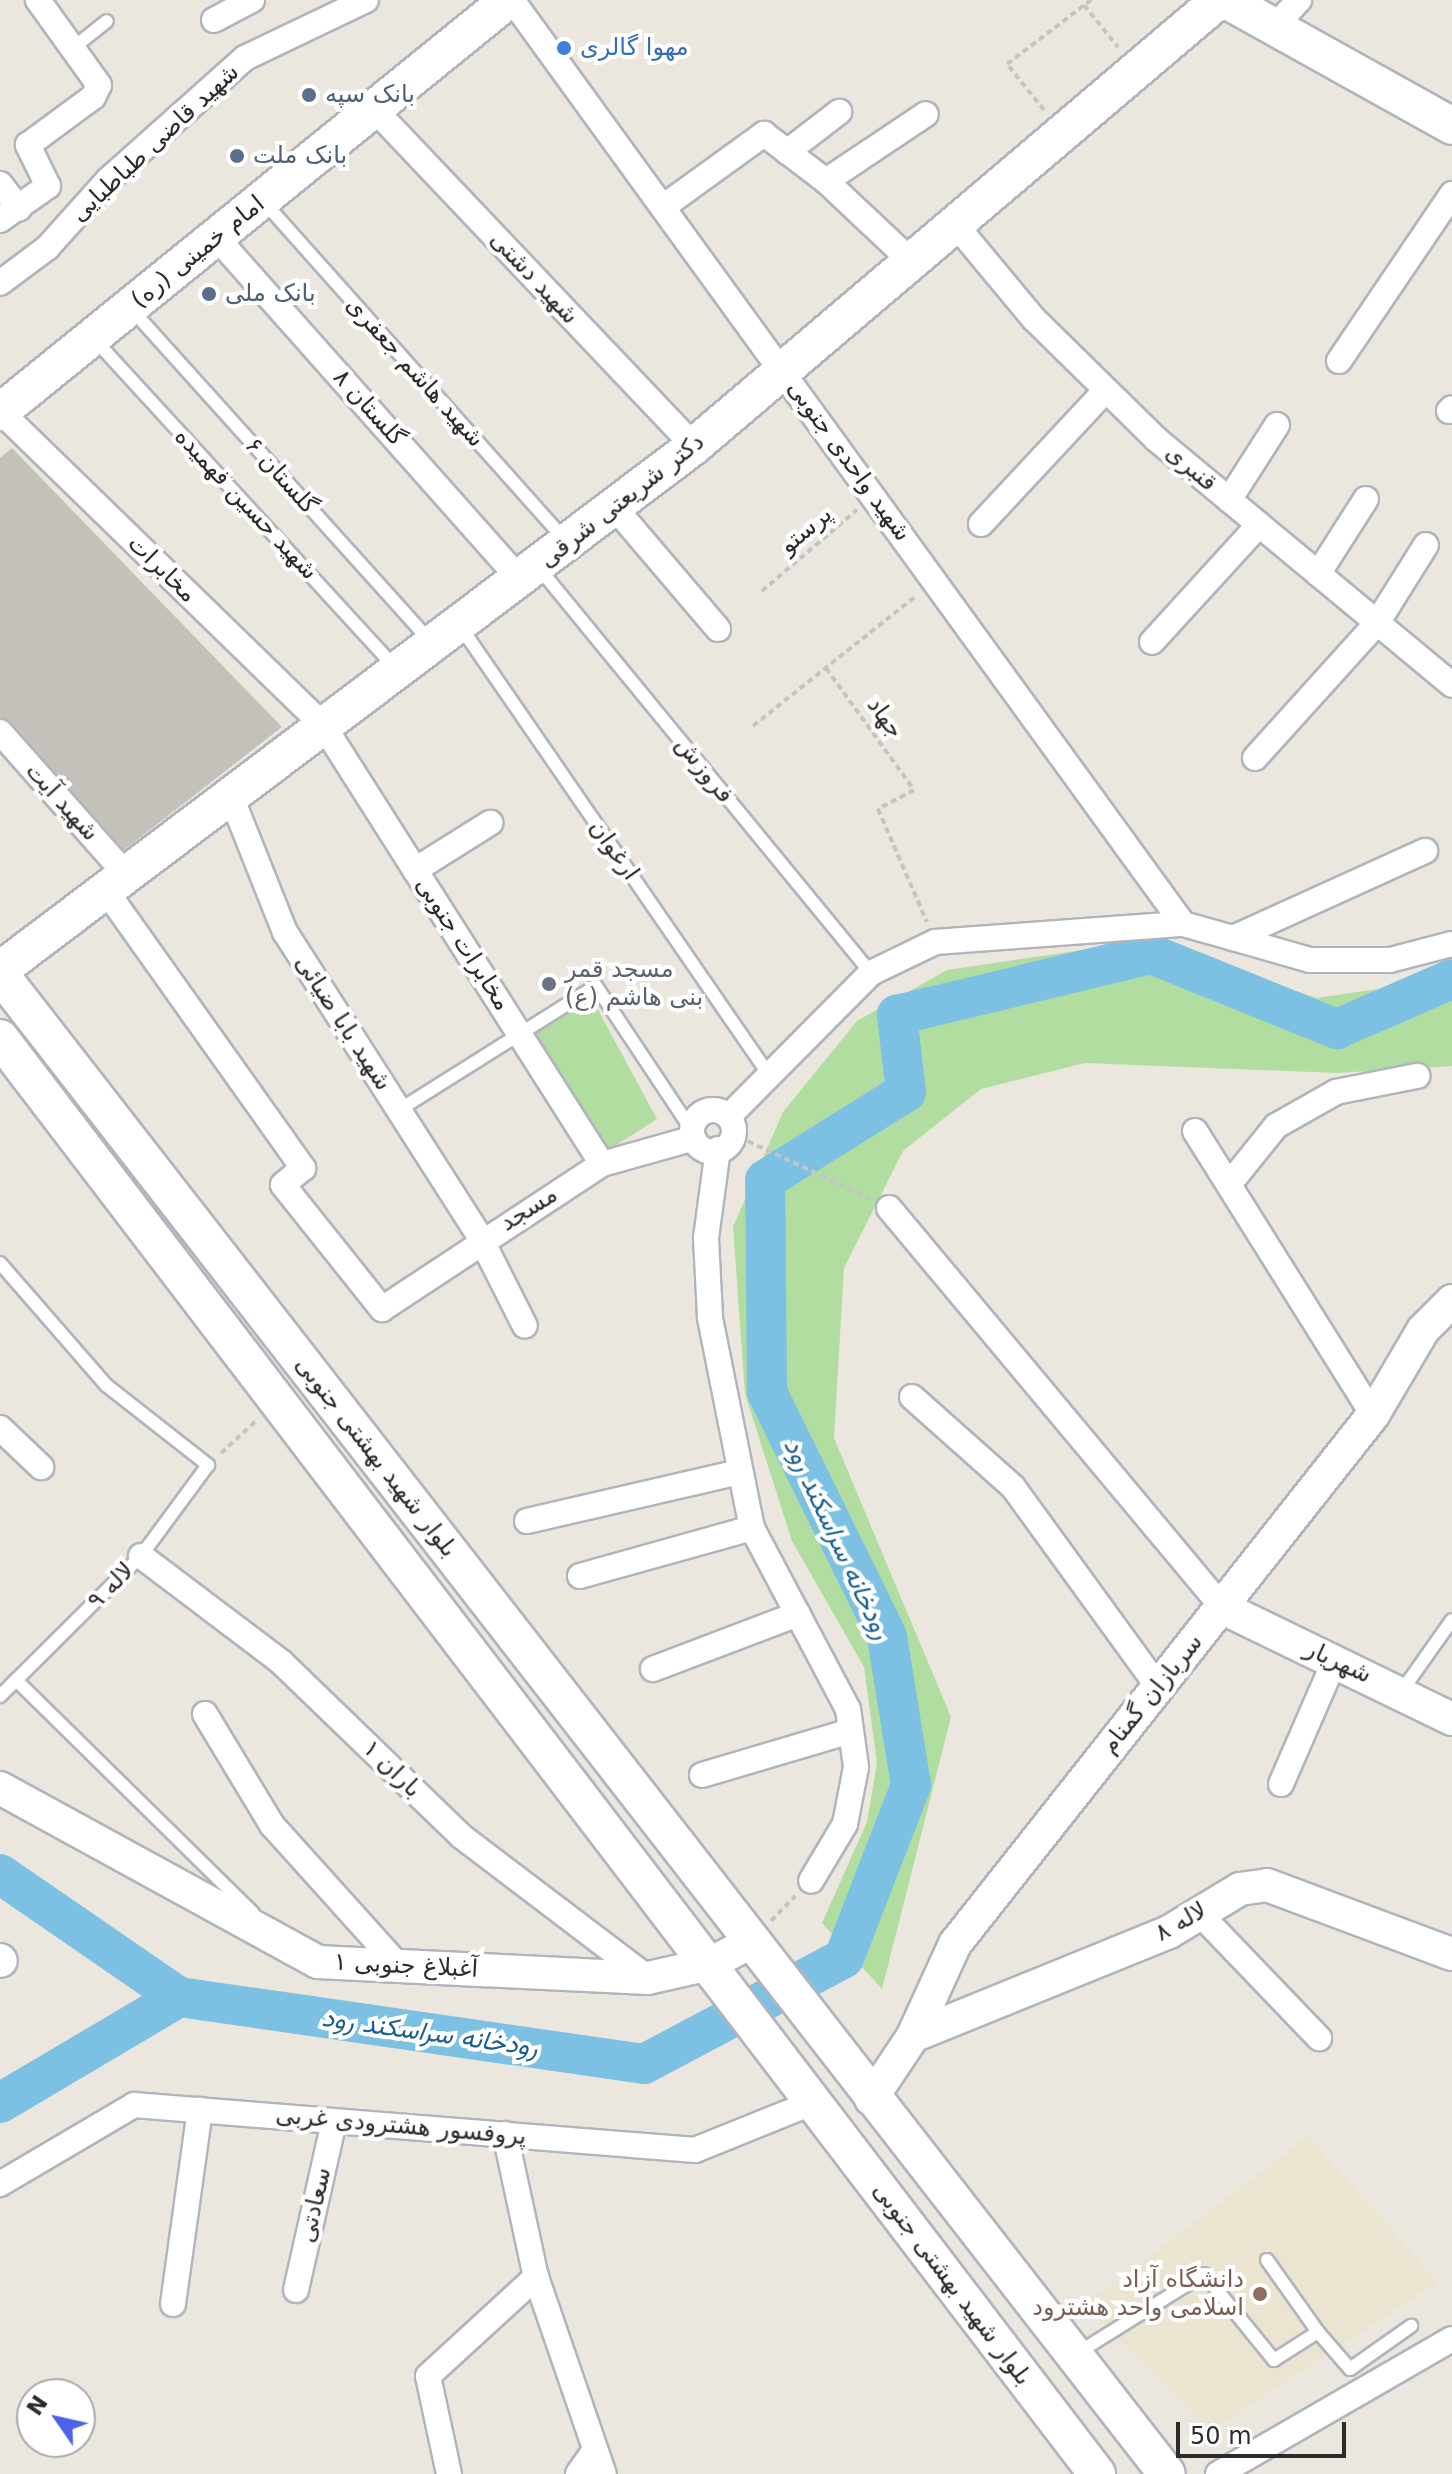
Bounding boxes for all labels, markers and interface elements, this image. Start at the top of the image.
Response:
place label: مهوا گالری [580,34,689,62]
marker: مهوا گالری [555,39,573,57]
street label: شهید قاضی طباطبایی [65,58,245,228]
place label: بانک سپه [325,81,415,109]
marker: بانک سپه [300,86,318,104]
place label: بانک ملت [253,142,347,170]
marker: بانک ملت [228,147,246,165]
street label: امام خمینی (ره) [126,190,270,314]
street label: شهید دشتی [484,226,584,330]
place label: بانک ملی [225,280,316,308]
marker: بانک ملی [200,285,218,303]
street label: شهيد هاشم جعفری [340,291,490,453]
street label: گلستان ۸ [327,364,411,452]
street label: شهید واحدی جنوبی [781,375,917,547]
street label: شهيد حسین فهمیده [168,422,324,586]
street label: دکتر شریعتی شرقی [534,428,710,574]
street label: گلستان ۶ [239,432,323,520]
street label: قنبری [1160,438,1222,498]
street label: پرستو [774,500,838,560]
street label: مخابرات [121,529,203,609]
street label: جهاد [860,692,910,744]
street label: فروزش [669,731,739,809]
street label: شهید آیت [19,757,105,847]
street label: ارغوان [583,814,645,886]
street label: مخابرات جنوبی [409,872,517,1016]
street label: شهيد بابا ضيائی [288,950,398,1096]
place label: مسجد قمر بنی هاشم (ع) [565,956,703,1012]
marker: مسجد قمر بنی هاشم (ع) [540,975,558,993]
street label: مسجد [495,1180,563,1238]
street label: بلوار شهید بهشتی جنوبی [289,1351,463,1563]
water label: رودخانه سراسکند رود [777,1434,897,1644]
street label: لاله ۹ [82,1557,140,1615]
street label: سربازان گمنام [1095,1628,1209,1760]
street label: شهریار [1300,1634,1376,1690]
street label: باران ۱ [357,1734,427,1804]
street label: لاله ۸ [1150,1896,1212,1948]
street label: آغبلاغ جنوبی ۱ [333,1948,479,1984]
water label: رودخانه سراسکند رود [320,2002,540,2064]
street label: پروفسور هشترودی غربی [274,2101,528,2151]
street label: سعادتی [292,2165,338,2245]
street label: بلوار شهید بهشتی جنوبی [866,2177,1038,2391]
place label: دانشگاه آزاد اسلامی واحد هشترود [1032,2266,1244,2322]
marker: دانشگاه آزاد اسلامی واحد هشترود [1251,2285,1269,2303]
north arrow [16,2378,96,2458]
text: N [22,2391,53,2420]
scale bar [1180,2406,1350,2456]
text: 50 m [1190,2422,1252,2450]

